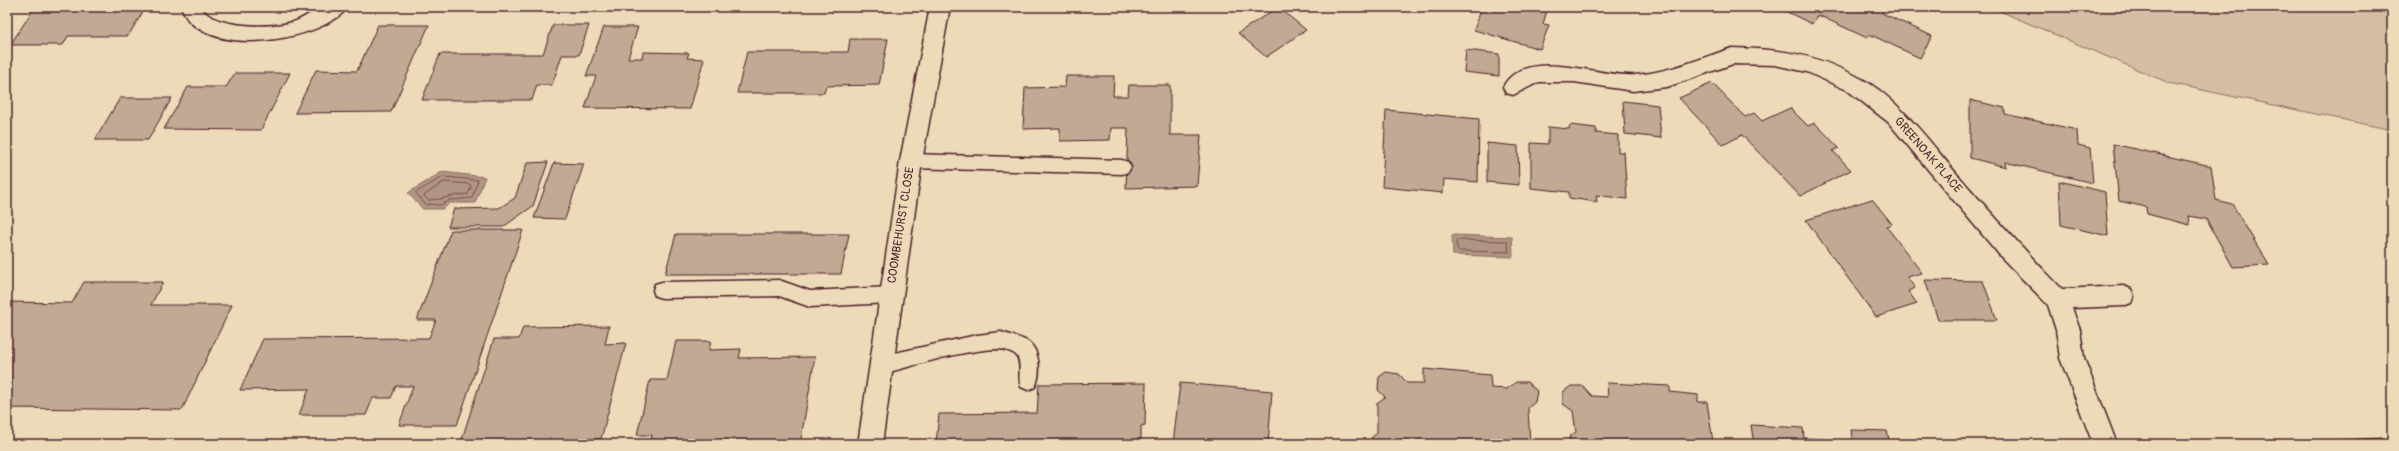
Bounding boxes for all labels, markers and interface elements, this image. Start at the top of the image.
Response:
street label: GREENOAK PLACE [1891,114,1965,196]
street label: COOMBEHURST CLOSE [884,166,918,284]

